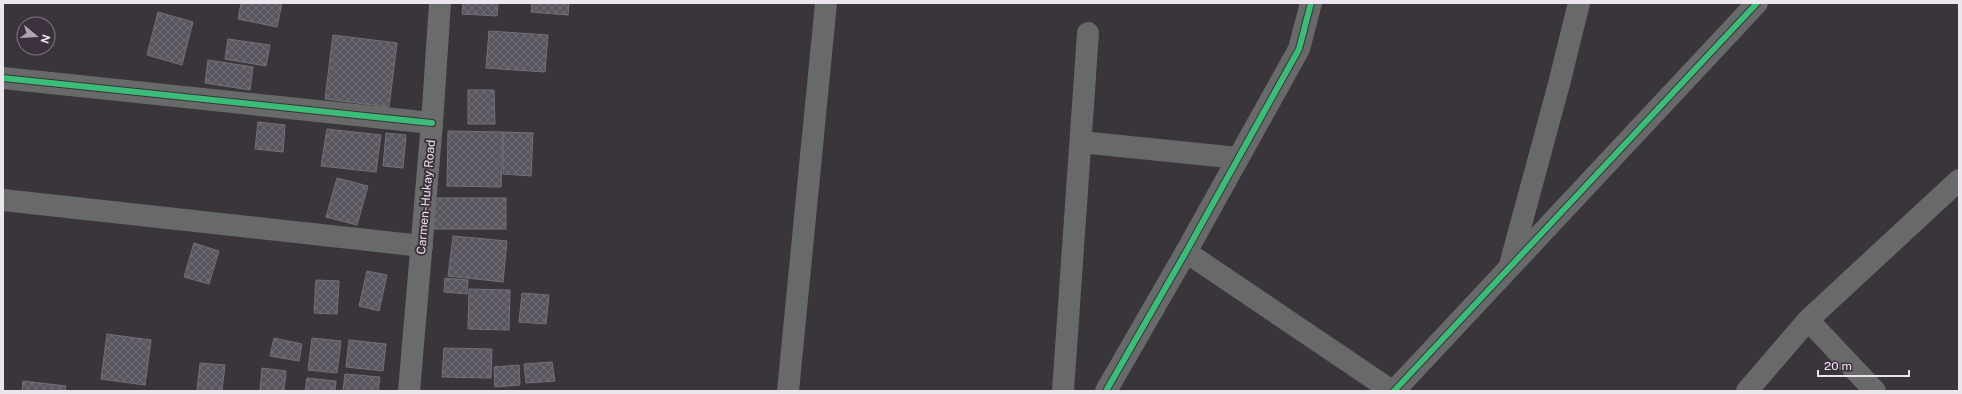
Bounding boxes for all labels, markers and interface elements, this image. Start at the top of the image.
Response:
north arrow [16,16,56,56]
text: N [38,33,53,45]
street label: Carmen-Hukay Road [414,139,438,255]
scale bar [1818,352,1909,378]
text: 20 m [1824,359,1852,373]

